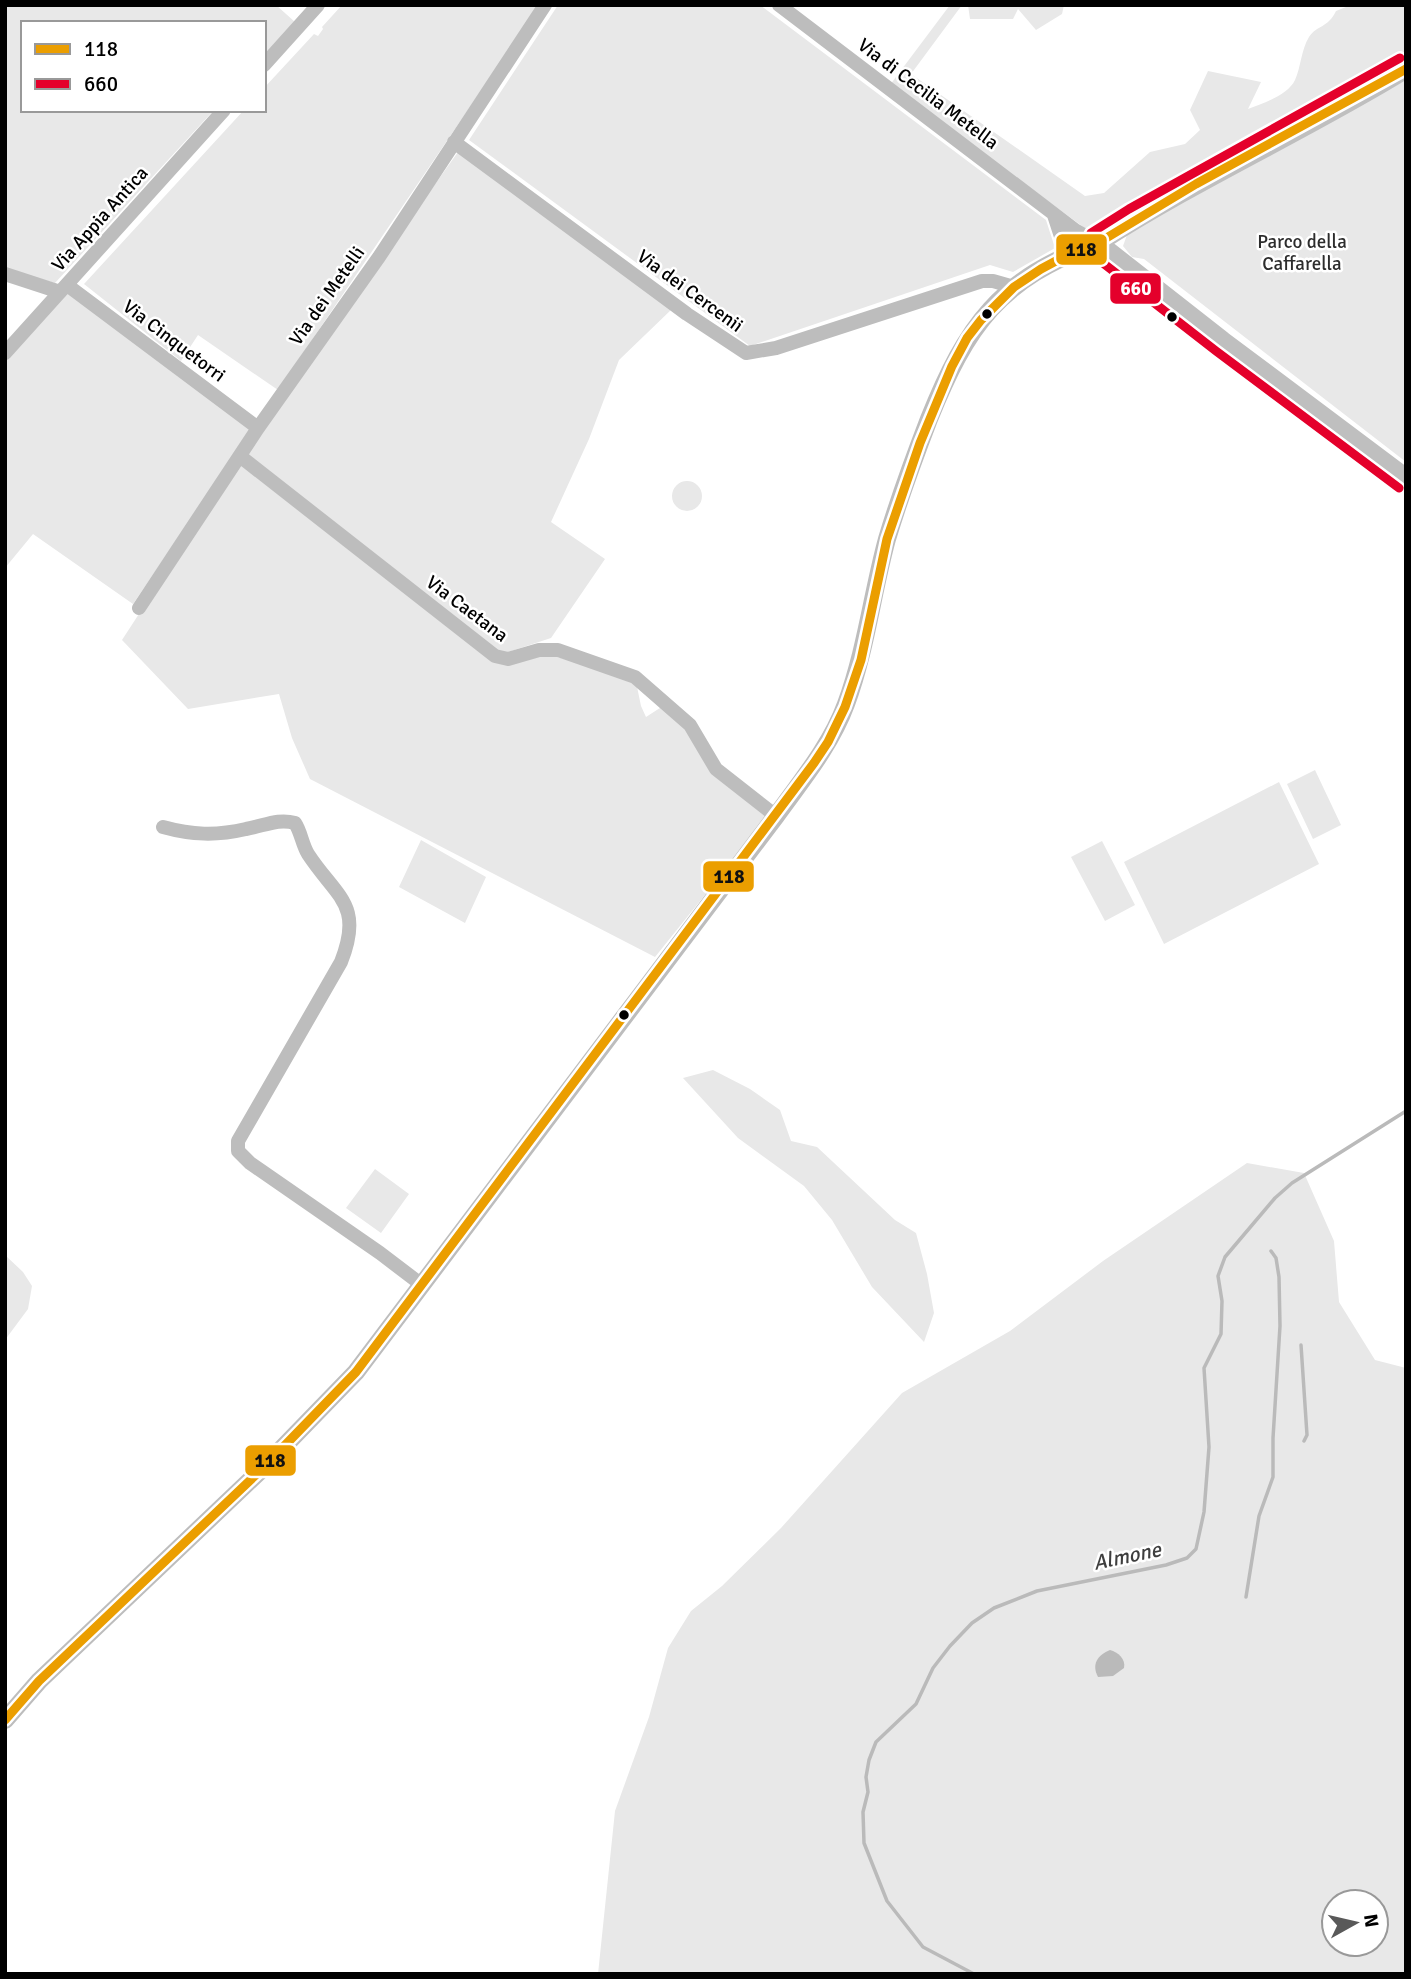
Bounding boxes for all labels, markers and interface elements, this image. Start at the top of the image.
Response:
legend [21,21,266,112]
street label: Via di Cecilia Metella [853,33,1003,155]
text: 118 [84,36,118,62]
text: 660 [84,71,118,97]
street label: Via Appia Antica [47,162,153,276]
park label: Parco della Caffarella [1257,230,1347,276]
line badge: 118 [1055,233,1108,266]
text: 118 [1066,238,1096,262]
street label: Via dei Metelli [284,242,370,350]
street label: Via dei Cercenii [632,244,748,338]
line badge: 660 [1109,272,1162,305]
text: 660 [1121,277,1151,301]
street label: Via Cinquetorri [118,295,230,387]
unlabelled marker [980,307,994,321]
unlabelled marker [1165,310,1179,324]
street label: Via Caetana [421,570,513,648]
line badge: 118 [702,860,755,893]
text: 118 [714,865,744,889]
unlabelled marker [617,1008,631,1022]
line badge: 118 [244,1444,297,1477]
text: 118 [255,1449,285,1473]
water label: Almone [1091,1536,1165,1576]
north arrow [1320,1888,1390,1958]
text: N [1358,1913,1384,1929]

